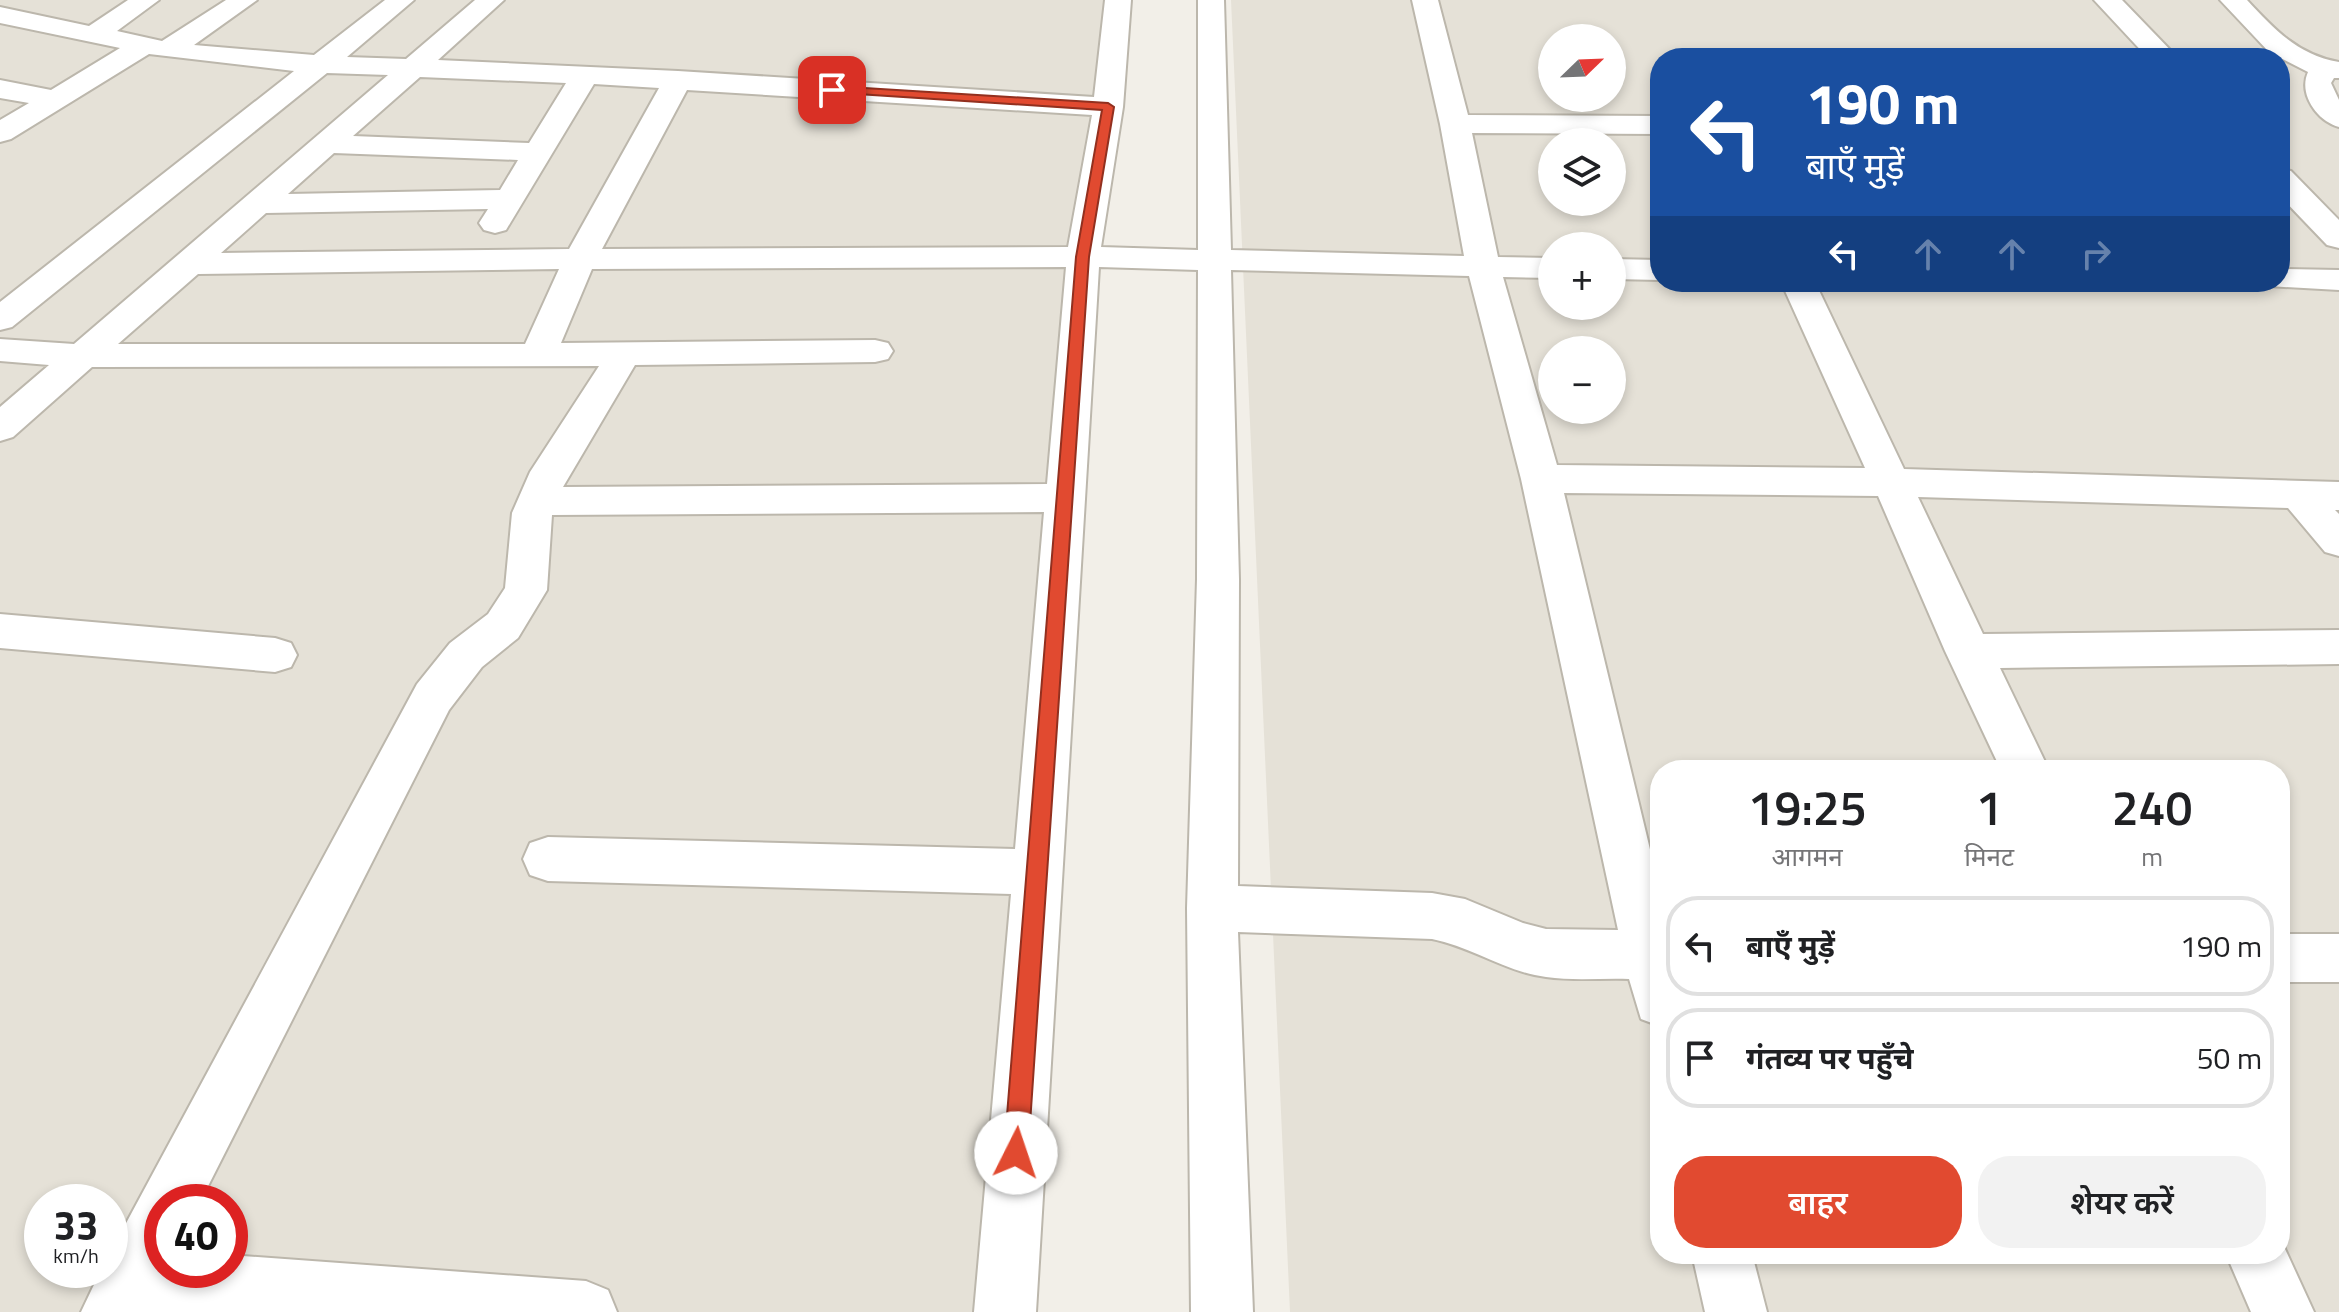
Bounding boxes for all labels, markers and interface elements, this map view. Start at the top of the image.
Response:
north arrow [1538,24,1626,112]
map controls [1538,24,1626,424]
pin [798,56,866,124]
text: 190 m [1806,61,1959,146]
icon: arrive [810,68,854,112]
icon: left [1674,80,1778,184]
button: layers [1538,128,1626,216]
text: बाएँ मुड़ें [1806,138,1905,193]
button: + [1538,232,1626,320]
icon: left [1822,232,1866,276]
icon: ahead [1906,232,1950,276]
icon: ahead [1990,232,2034,276]
icon: right [2074,232,2118,276]
button: − [1538,336,1626,424]
text: 19:25 [1748,771,1867,844]
text: 1 [1976,771,2003,844]
text: 240 [2112,771,2192,844]
text: आगमन [1772,837,1843,876]
text: मिनट [1964,837,2014,876]
text: m [2141,837,2163,876]
text: बाएँ मुड़ें [1746,923,1835,969]
text: 190 m [2180,923,2262,969]
icon: left [1678,924,1722,968]
text: गंतव्य पर पहुँचे [1746,1035,1913,1081]
text: 50 m [2197,1035,2262,1081]
icon: arrive [1678,1036,1722,1080]
position arrow [974,1111,1058,1195]
button: बाहर [1674,1156,1962,1248]
button: शेयर करें [1978,1156,2266,1248]
speed limit sign: 40 [144,1184,248,1288]
text: 33 [54,1195,98,1256]
text: km/h [53,1240,99,1271]

